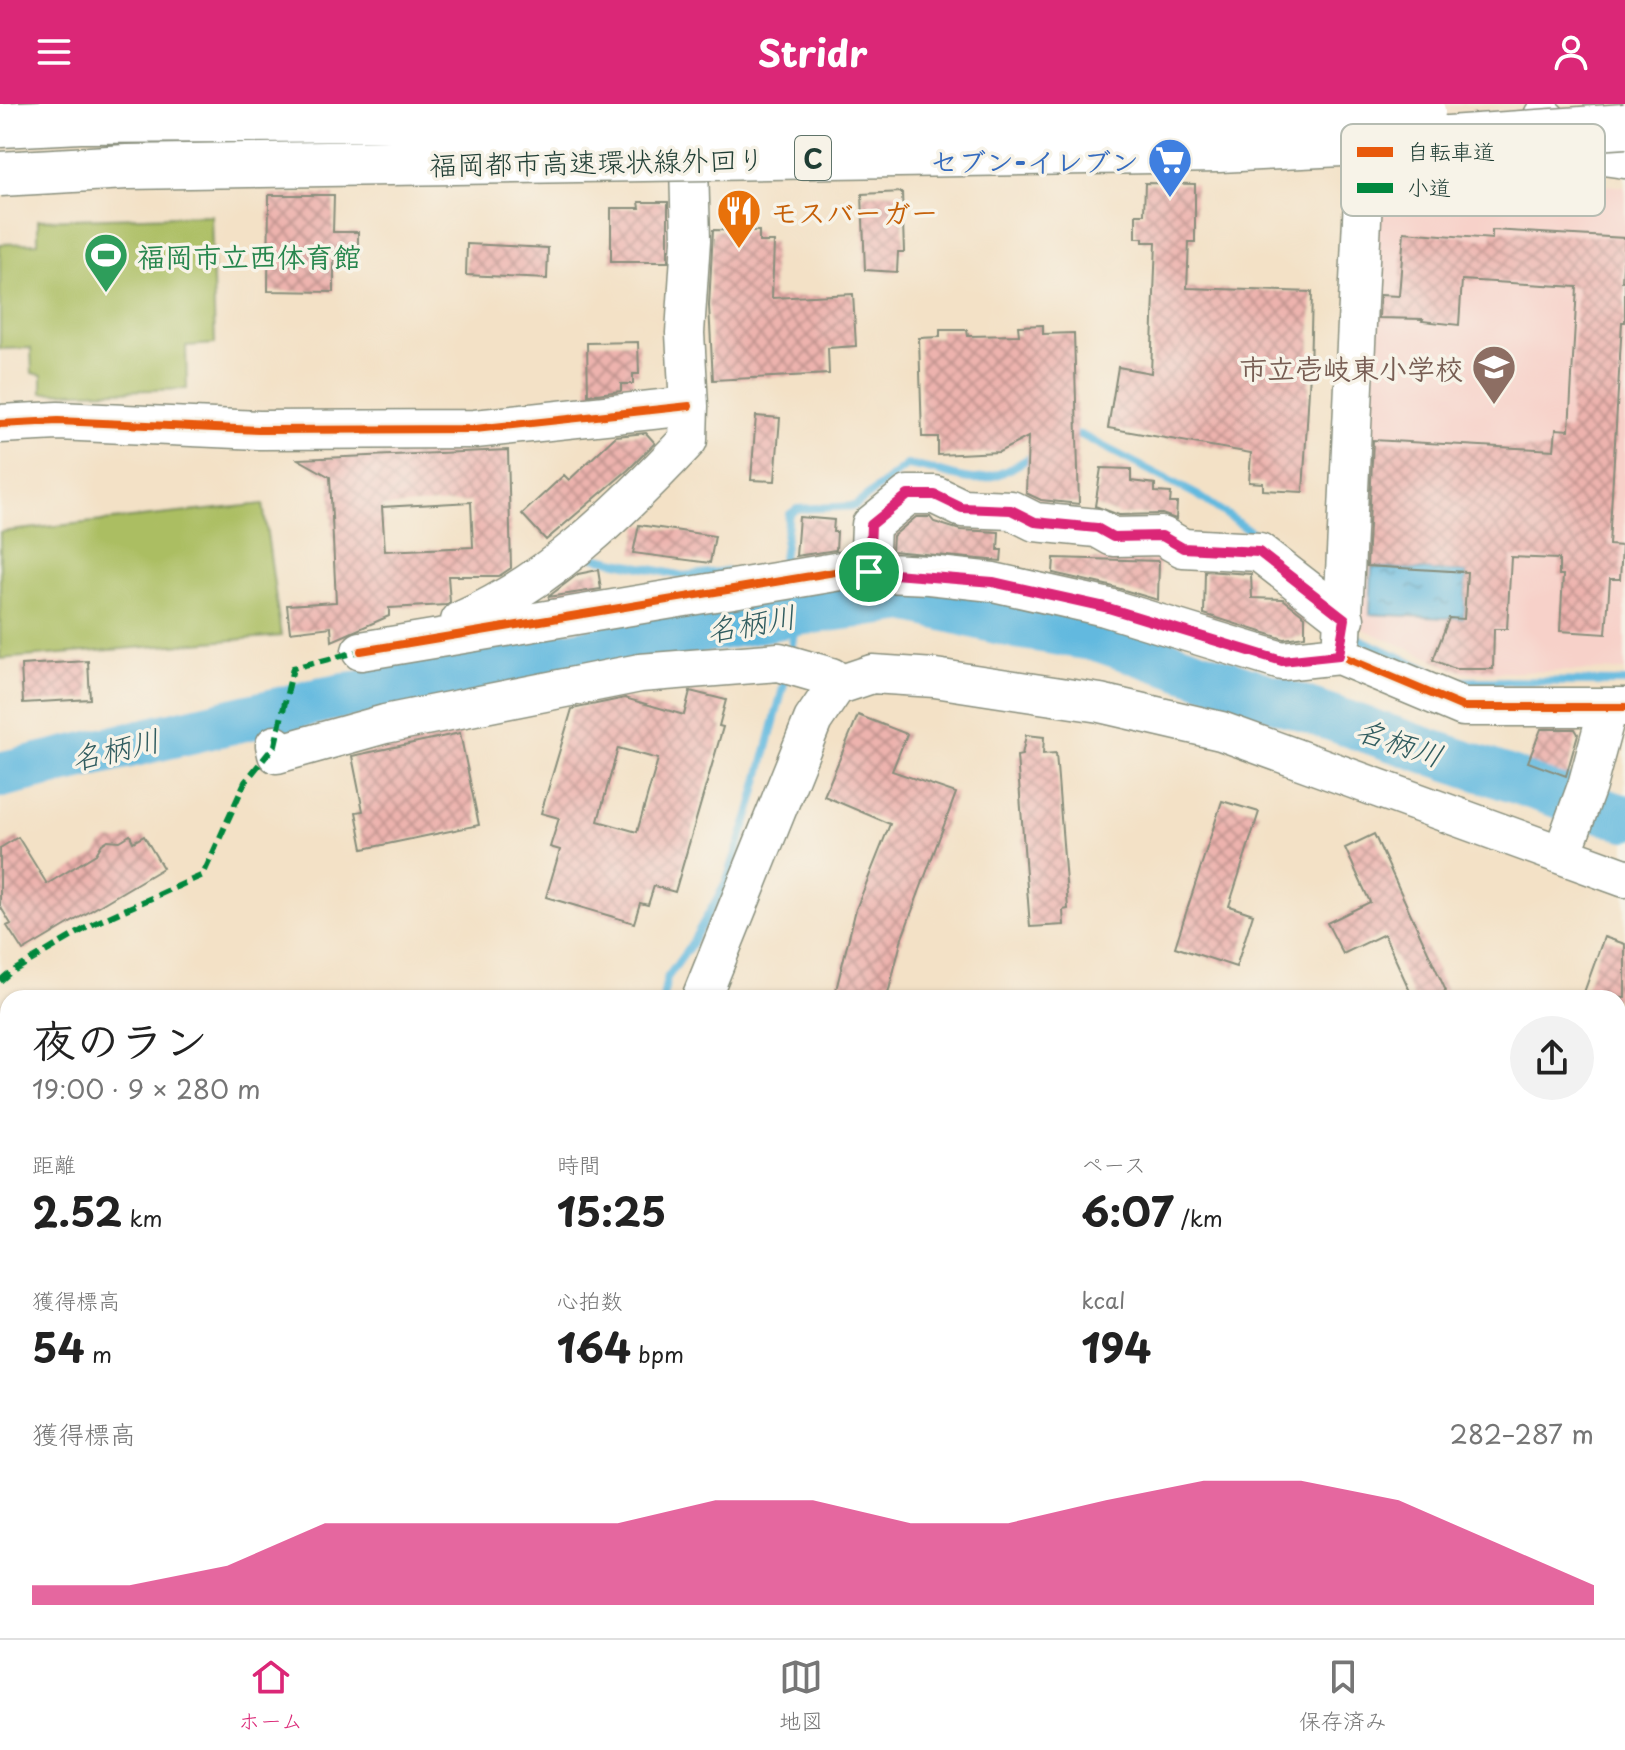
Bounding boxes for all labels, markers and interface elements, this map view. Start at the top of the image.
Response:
text: Stridr [758,25,867,79]
icon: menu [32,30,76,74]
icon: person [1549,30,1593,74]
legend [1341,124,1605,216]
text: 自転車道 [1407,134,1495,167]
road number: C [795,136,831,180]
supermarket icon: セブン-イレブン [1146,136,1194,199]
street label: 福岡都市高速環状線外回り [429,137,765,185]
place label: セブン-イレブン [930,139,1139,182]
text: 小道 [1407,170,1451,203]
restaurant icon: モスバーガー [715,187,763,250]
place label: モスバーガー [770,190,939,233]
sports icon: 福岡市立西体育館 [82,231,130,294]
place label: 福岡市立西体育館 [137,234,361,277]
school or university icon: 市立壱岐東小学校 [1470,343,1518,406]
place label: 市立壱岐東小学校 [1239,346,1463,389]
pin [835,538,903,606]
icon: arrive [847,550,891,594]
water label: 名柄川 [703,592,799,652]
water label: 名柄川 [1350,705,1450,777]
water label: 名柄川 [66,716,164,780]
text: 夜のラン [32,1006,208,1072]
button: share [1510,1016,1594,1100]
text: 19:00 · 9 × 280 m [32,1069,261,1108]
text: 距離 [32,1147,76,1180]
text: 時間 [557,1147,601,1180]
text: ペース [1081,1147,1146,1180]
text: 2.52 [32,1180,122,1241]
text: 15:25 [557,1180,666,1241]
text: 6:07 [1081,1180,1174,1241]
text: km [122,1201,163,1234]
text: /km [1174,1201,1223,1234]
text: 獲得標高 [32,1283,120,1316]
text: 心拍数 [557,1283,623,1316]
text: kcal [1081,1283,1125,1316]
text: 54 [32,1316,85,1377]
text: 164 [557,1316,631,1377]
text: 194 [1081,1316,1152,1377]
text: m [85,1337,112,1370]
text: bpm [631,1337,684,1370]
text: 獲得標高 [32,1414,136,1453]
text: 282–287 m [1450,1414,1594,1453]
tab: ホーム [238,1655,303,1736]
tab: 地図 [779,1655,823,1736]
tab: 保存済み [1299,1655,1387,1736]

